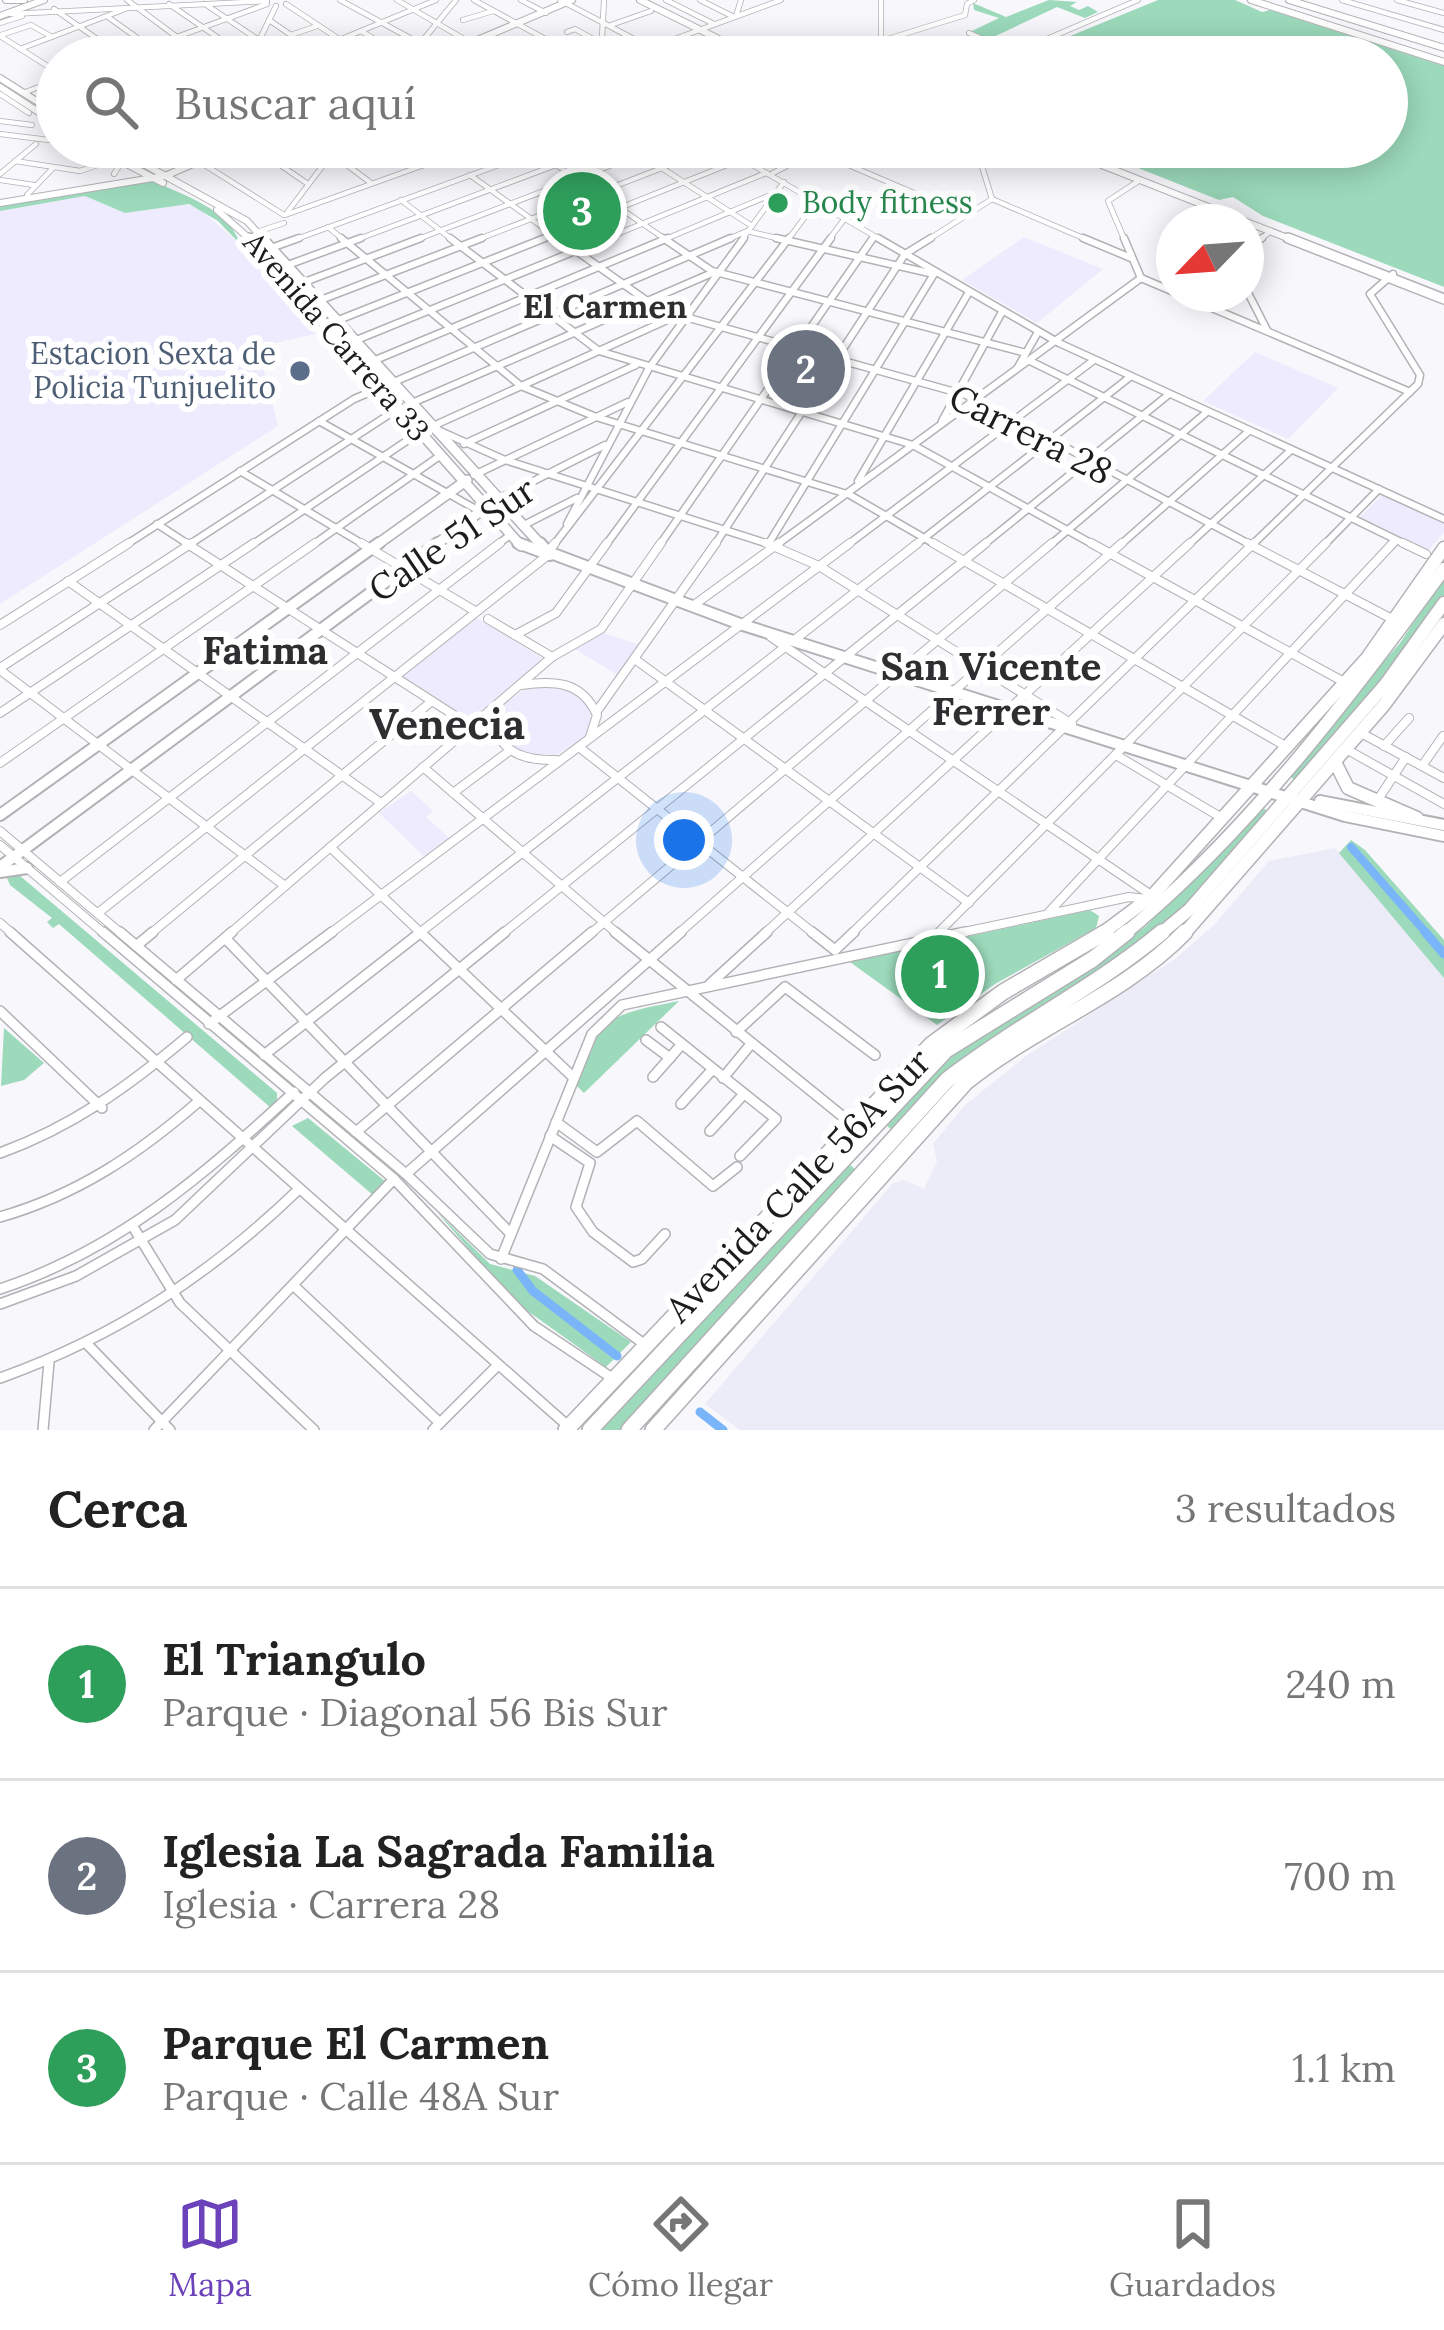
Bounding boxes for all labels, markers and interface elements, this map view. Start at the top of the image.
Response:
search box [36,36,1408,168]
icon: search [78,69,144,135]
text: Buscar aquí [174,74,416,131]
pin: 3 [543,166,621,256]
place label: Body fitness [802,183,973,222]
marker: Body fitness [765,190,791,216]
north arrow [1156,204,1264,312]
street label: Avenida Carrera 33 [235,223,438,449]
district label: El Carmen [523,285,687,327]
pin: 2 [767,324,845,414]
place label: Estacion Sexta de Policia Tunjuelito [30,334,276,407]
marker: Estacion Sexta de Policia Tunjuelito [287,358,313,384]
street label: Carrera 28 [942,373,1120,495]
street label: Calle 51 Sur [360,466,545,612]
district label: Fatima [202,625,328,675]
district label: San Vicente Ferrer [880,641,1102,736]
district label: Venecia [369,697,525,751]
your location [654,810,714,870]
pin: 1 [901,929,979,1019]
street label: Avenida Calle 56A Sur [655,1038,941,1332]
text: Cerca [48,1476,188,1541]
text: 3 resultados [1175,1483,1396,1533]
text: El Triangulo [162,1630,426,1687]
text: 1 [79,1659,95,1709]
text: 240 m [1285,1659,1396,1709]
text: Parque · Diagonal 56 Bis Sur [162,1687,668,1737]
text: Iglesia La Sagrada Familia [162,1822,715,1879]
text: 2 [77,1851,97,1901]
text: 700 m [1284,1851,1396,1901]
text: Iglesia · Carrera 28 [162,1879,500,1929]
text: Parque El Carmen [162,2014,549,2071]
text: 3 [76,2043,98,2093]
text: 1.1 km [1292,2043,1396,2093]
text: Parque · Calle 48A Sur [162,2071,559,2121]
tab: Mapa [168,2191,252,2305]
tab: Cómo llegar [588,2191,773,2305]
tab: Guardados [1109,2191,1276,2305]

